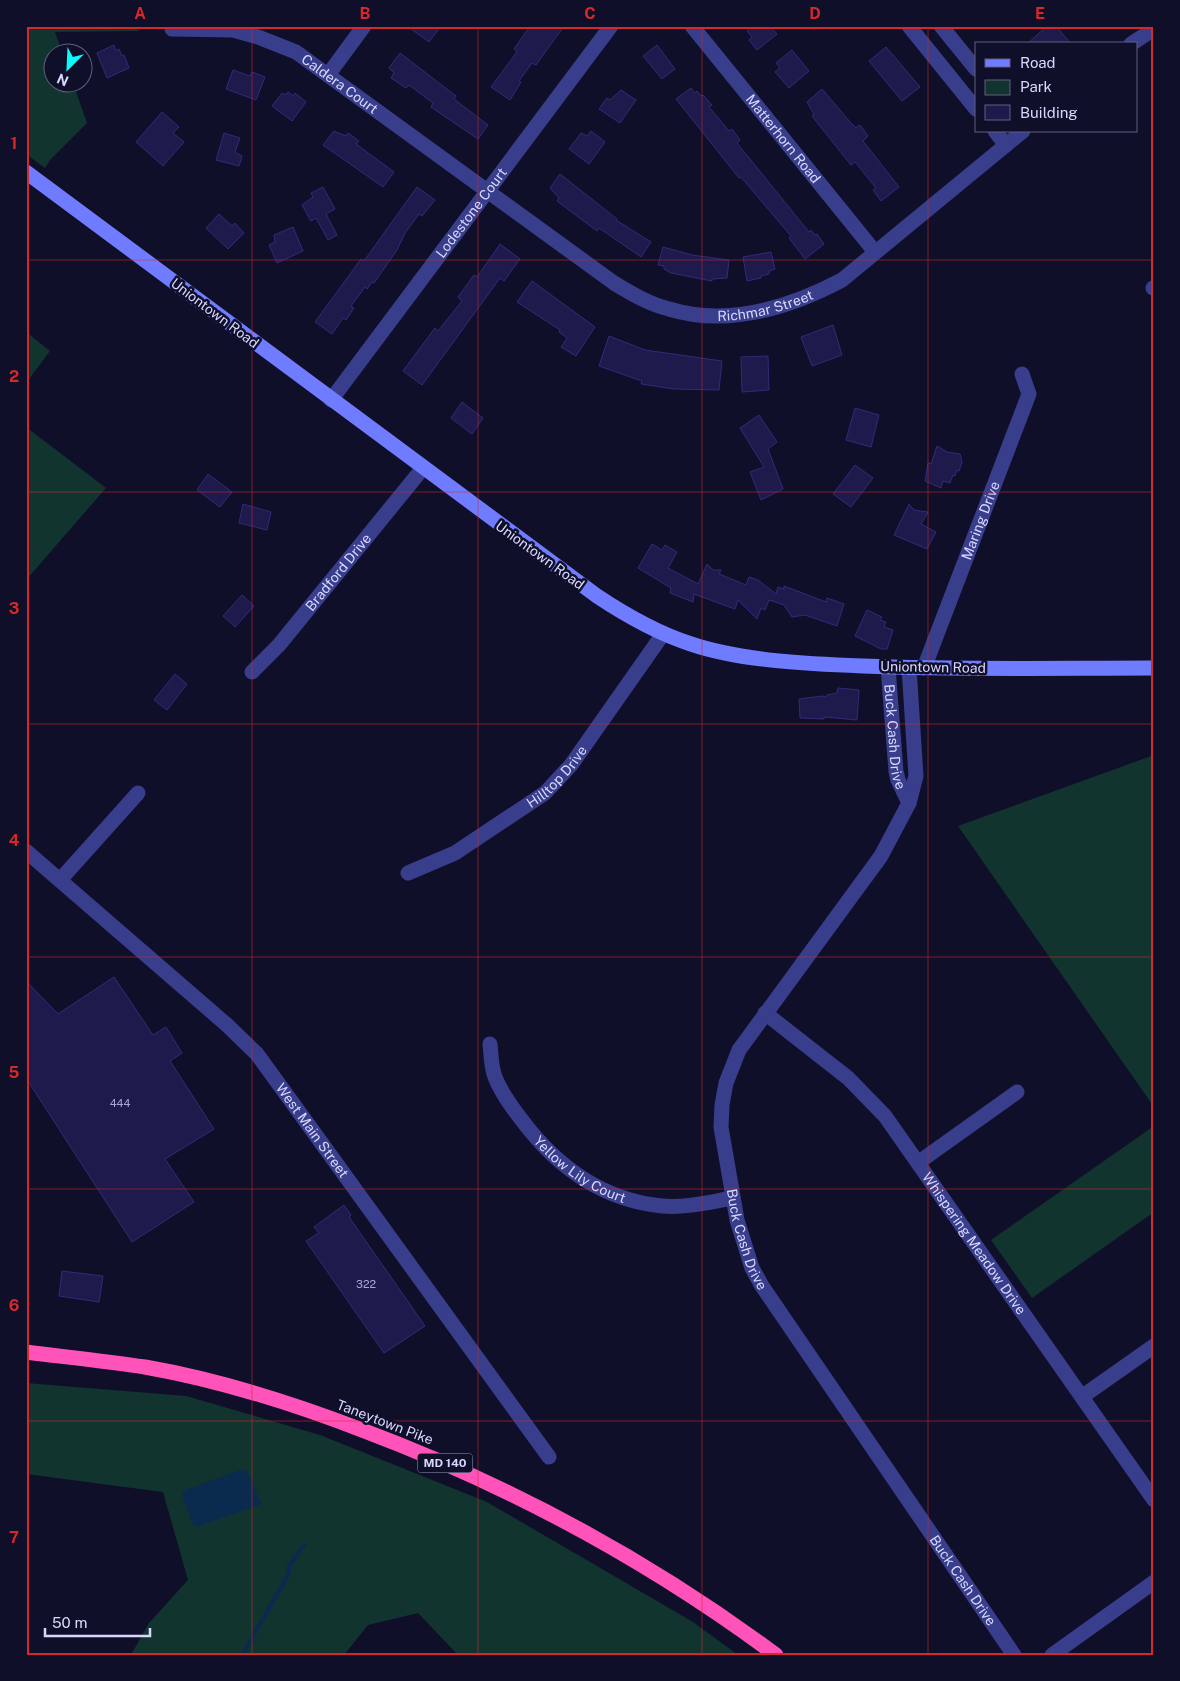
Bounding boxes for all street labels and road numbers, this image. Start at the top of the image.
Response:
street label: Caldera Court [299,51,381,117]
street label: Matterhorn Road [743,91,824,186]
street label: Lodestone Court [432,165,510,261]
street label: Uniontown Road [168,275,262,351]
street label: Richmar Street [717,287,816,324]
street label: Maring Drive [958,479,1003,562]
street label: Uniontown Road [493,517,587,593]
street label: Bradford Drive [302,530,374,614]
street label: Uniontown Road [880,658,986,676]
street label: Buck Cash Drive [881,683,909,792]
street label: Hilltop Drive [524,743,590,811]
street label: West Main Street [273,1080,352,1181]
street label: Yellow Lily Court [531,1133,628,1206]
street label: Whispering Meadow Drive [919,1169,1029,1317]
street label: Buck Cash Drive [724,1188,771,1293]
street label: Taneytown Pike [334,1396,436,1448]
road number: MD 140 [418,1454,472,1472]
street label: Buck Cash Drive [927,1532,999,1629]

